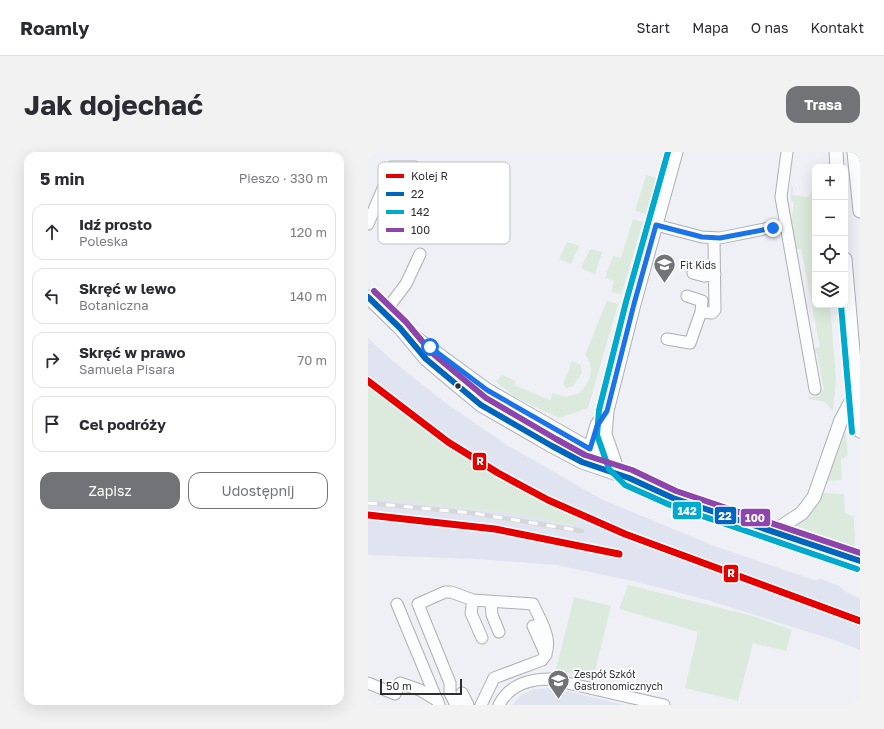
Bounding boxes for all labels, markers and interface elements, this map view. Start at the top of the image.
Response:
text: Roamly [20,16,89,39]
text: Start [637,19,670,36]
text: Mapa [692,19,729,36]
text: O nas [751,19,788,36]
text: Kontakt [810,19,864,36]
button: Trasa [786,86,860,123]
text: Jak dojechać [24,88,203,121]
legend [378,162,510,244]
map controls [812,164,848,308]
button: + [812,164,848,200]
text: 5 min [40,168,84,189]
text: Kolej R [411,169,448,182]
text: Pieszo · 330 m [239,170,328,186]
text: 22 [411,187,424,200]
button: − [812,200,848,236]
text: 142 [411,205,429,218]
text: Idź prosto [79,215,152,233]
route end [764,219,782,237]
icon: ahead [41,221,63,243]
text: 100 [411,223,430,236]
text: 120 m [290,224,327,240]
text: Poleska [79,233,128,249]
button: locate [812,236,848,272]
school or university icon: Fit Kids [651,252,677,285]
place label: Fit Kids [680,259,716,271]
button: layers [812,272,848,308]
text: Skręć w lewo [79,279,176,297]
icon: left [41,285,63,307]
text: 140 m [290,288,327,304]
text: Botaniczna [79,297,149,313]
route start [421,338,439,356]
text: Skręć w prawo [79,343,186,361]
icon: right [41,349,63,371]
text: 70 m [297,352,327,368]
text: Samuela Pisara [79,361,175,377]
unlabelled marker [453,381,463,391]
icon: arrive [41,413,63,435]
text: Cel podróży [79,415,166,433]
line badge: R [472,452,487,471]
text: R [476,454,484,467]
button: Zapisz [40,472,180,509]
button: Udostępnij [188,472,328,509]
line badge: 142 [672,501,702,520]
text: 142 [677,504,697,517]
line badge: 22 [714,506,737,525]
line badge: 100 [740,508,771,527]
text: 22 [718,509,732,522]
text: 100 [745,511,765,524]
line badge: R [723,564,739,583]
text: R [727,566,735,579]
school or university icon: Zespół Szkół Gastronomicznych [546,667,572,700]
place label: Zespół Szkół Gastronomicznych [574,668,663,692]
scale bar [380,677,462,696]
text: 50 m [386,679,412,692]

